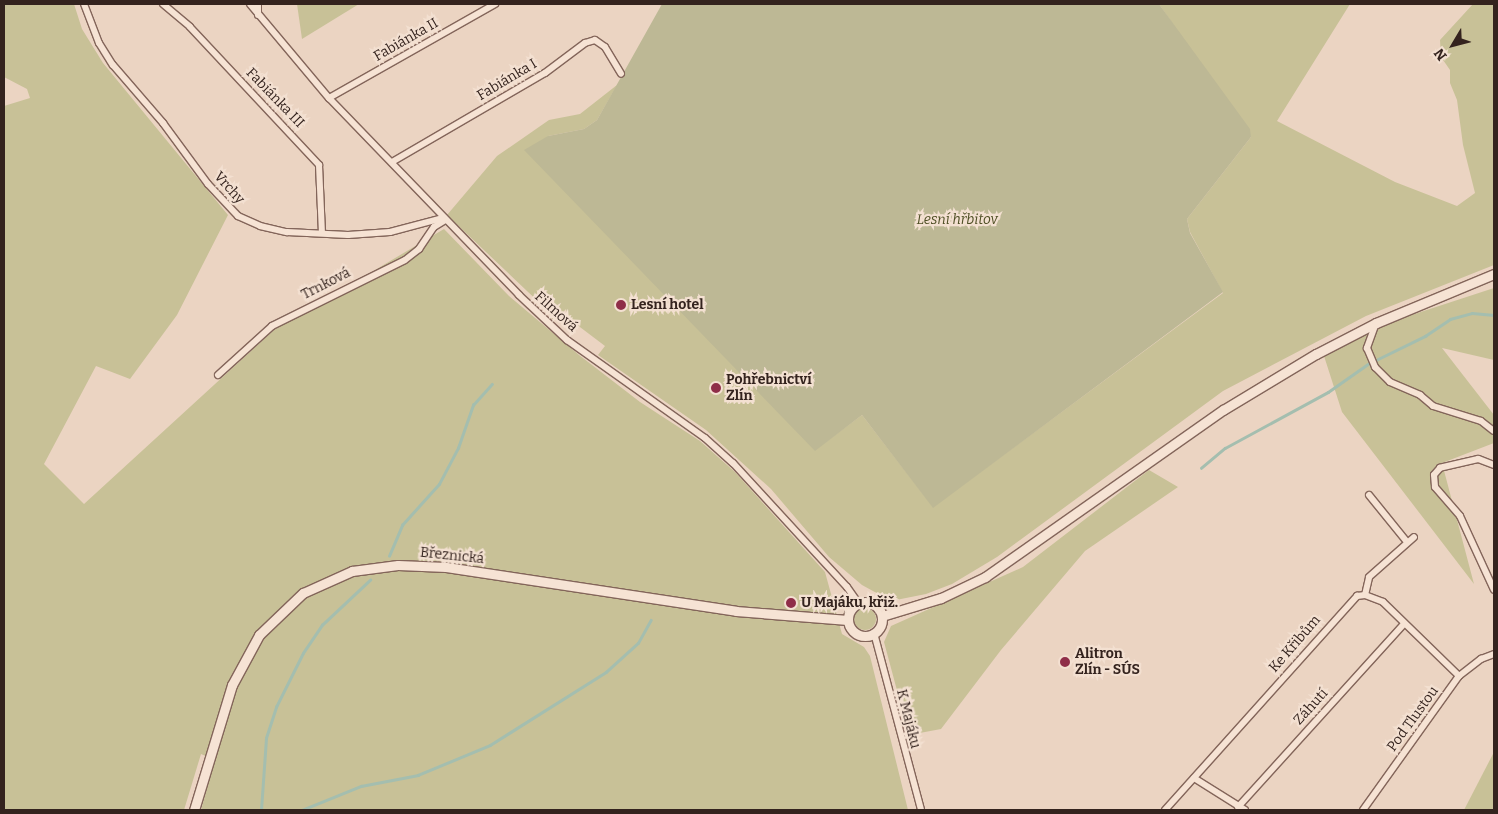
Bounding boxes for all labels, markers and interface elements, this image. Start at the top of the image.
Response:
street label: Fabiánka II [371,15,441,65]
north arrow [1428,20,1478,70]
text: N [1431,45,1451,64]
street label: Fabiánka I [474,56,540,104]
street label: Fabiánka III [242,65,308,131]
street label: Vrchy [210,168,248,208]
park label: Lesní hřbitov [916,212,998,228]
street label: Trnková [299,265,353,303]
street label: Filmová [531,288,581,336]
place label: Lesní hotel [631,297,704,313]
marker: Lesní hotel [615,299,627,311]
place label: Pohřebnictví Zlín [726,372,812,404]
marker: Pohřebnictví Zlín [710,382,722,394]
street label: Březnická [419,544,485,568]
place label: U Majáku, křiž. [801,595,898,611]
marker: U Majáku, křiž. [785,597,797,609]
street label: Ke Křibům [1266,612,1324,676]
place label: Alitron Zlín - SÚS [1075,646,1140,679]
marker: Alitron Zlín - SÚS [1059,656,1071,668]
street label: Pod Tlustou [1384,683,1442,755]
street label: Záhutí [1290,685,1332,729]
street label: K Majáku [893,688,923,750]

